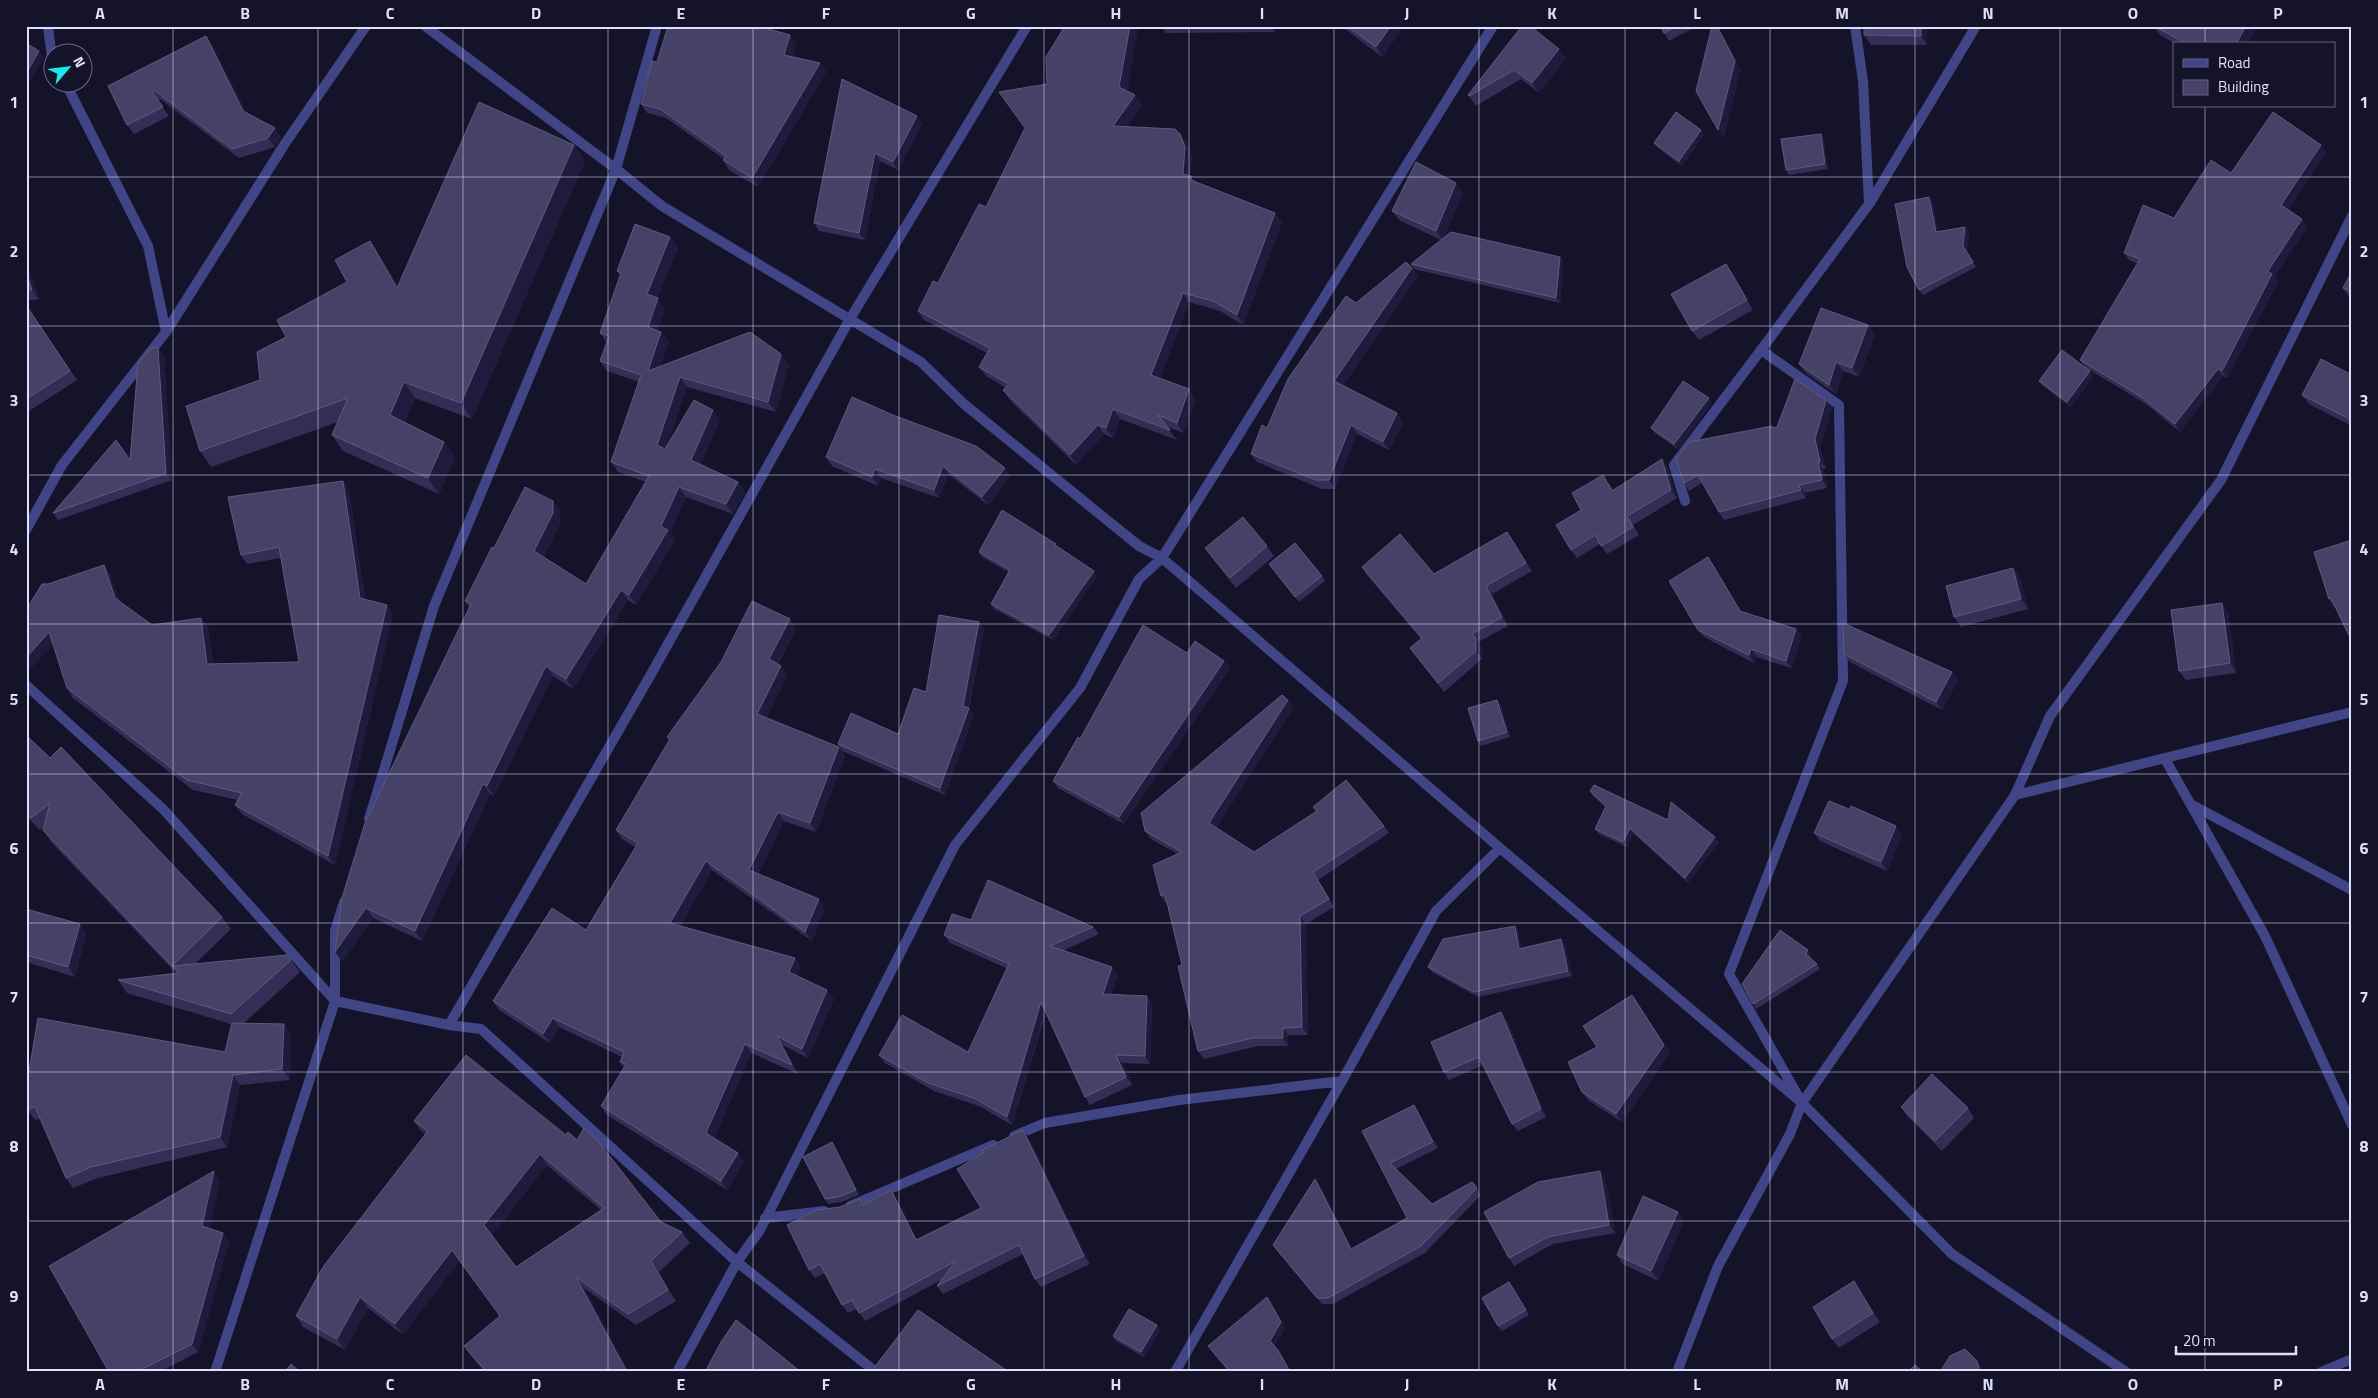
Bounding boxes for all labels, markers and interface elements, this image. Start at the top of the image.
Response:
text: A [95,1,105,25]
text: B [240,1,250,25]
text: C [386,1,395,25]
text: D [531,1,541,25]
text: E [677,1,686,25]
text: F [822,1,831,25]
text: G [966,1,976,25]
text: H [1111,1,1121,25]
text: I [1260,1,1264,25]
text: J [1405,1,1409,25]
text: K [1547,1,1557,25]
text: L [1693,1,1701,25]
text: M [1835,1,1849,25]
text: N [1982,1,1994,25]
text: O [2128,1,2138,25]
text: P [2273,1,2283,25]
north arrow [42,42,92,92]
legend [2173,42,2336,108]
text: Road [2218,51,2250,74]
text: N [68,52,91,71]
text: Building [2218,75,2269,98]
text: 1 [10,90,18,114]
text: 1 [2360,90,2368,114]
text: 2 [10,239,18,263]
text: 2 [2360,239,2368,263]
text: 3 [10,388,18,412]
text: 3 [2360,388,2368,412]
text: 4 [10,537,19,561]
text: 4 [2360,537,2369,561]
text: 5 [10,687,19,711]
text: 5 [2360,687,2369,711]
text: 6 [10,836,19,860]
text: 6 [2360,836,2369,860]
text: 7 [10,985,18,1009]
text: 7 [2360,985,2368,1009]
text: 8 [10,1134,19,1158]
text: 8 [2360,1134,2369,1158]
text: 9 [10,1284,19,1308]
text: 9 [2360,1284,2369,1308]
scale bar [2176,1323,2296,1355]
text: 20 m [2183,1329,2216,1352]
text: A [95,1372,105,1396]
text: B [240,1372,250,1396]
text: C [386,1372,395,1396]
text: D [531,1372,541,1396]
text: E [677,1372,686,1396]
text: F [822,1372,831,1396]
text: G [966,1372,976,1396]
text: H [1111,1372,1121,1396]
text: I [1260,1372,1264,1396]
text: J [1405,1372,1409,1396]
text: K [1547,1372,1557,1396]
text: L [1693,1372,1701,1396]
text: M [1835,1372,1849,1396]
text: N [1982,1372,1994,1396]
text: O [2128,1372,2138,1396]
text: P [2273,1372,2283,1396]

